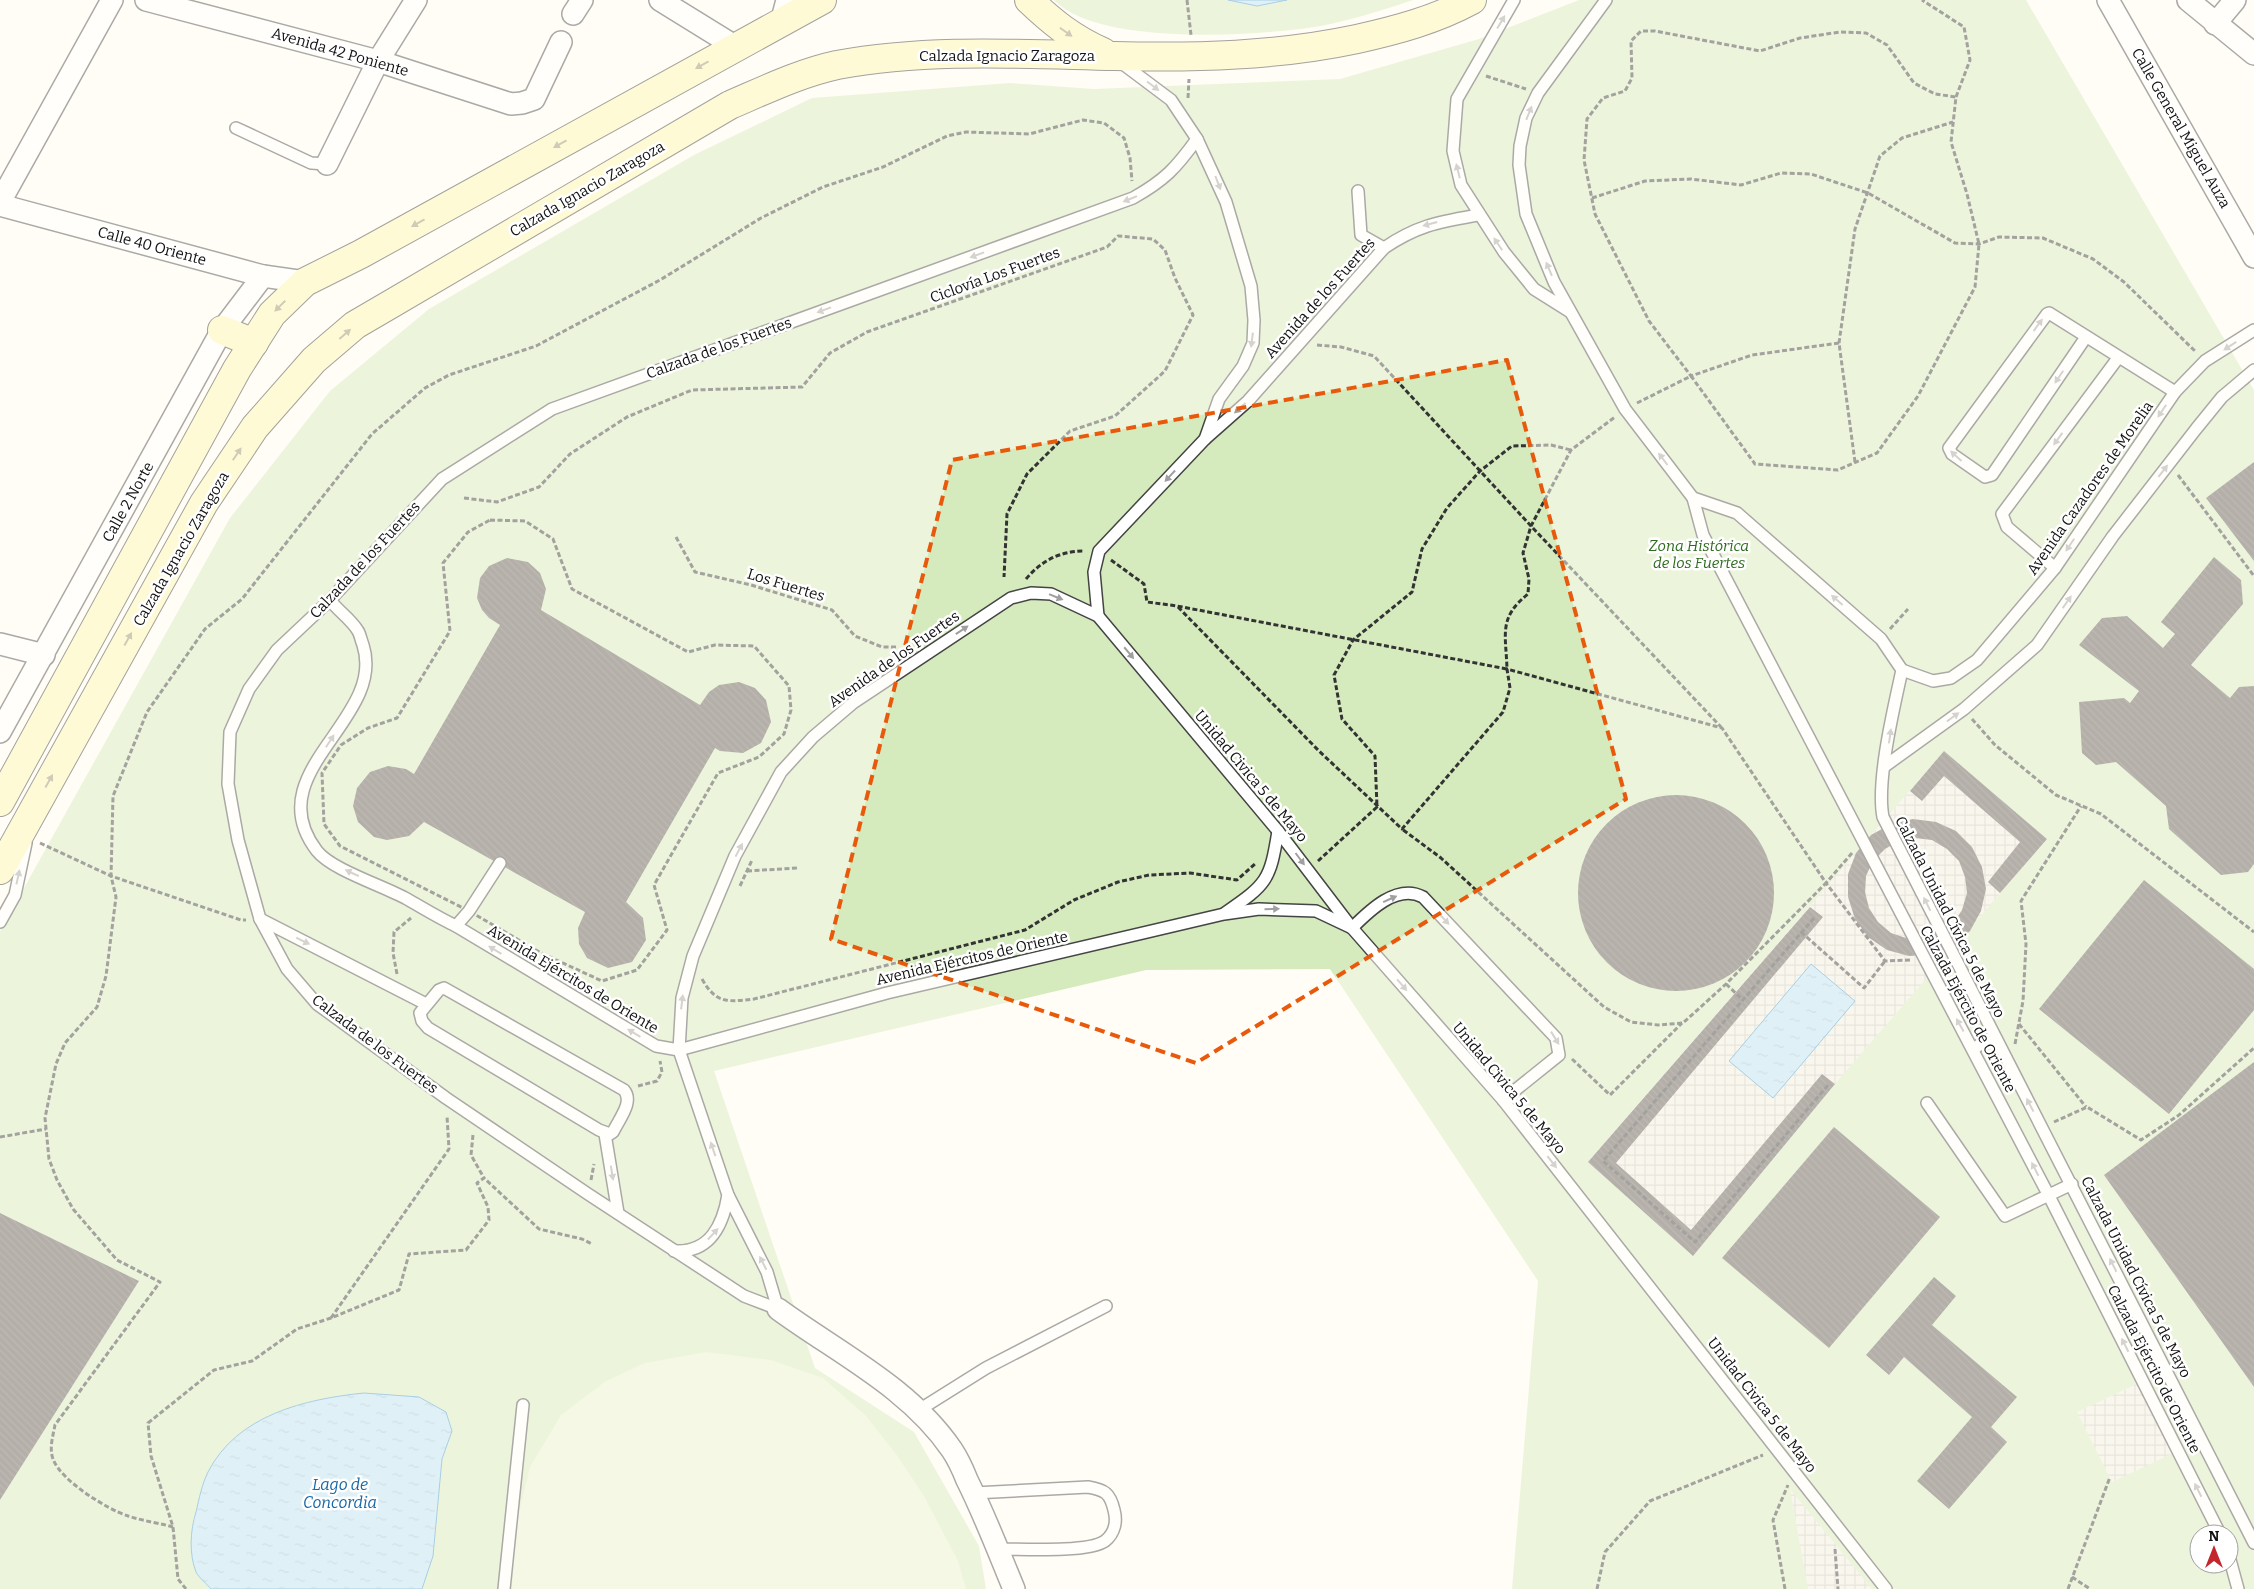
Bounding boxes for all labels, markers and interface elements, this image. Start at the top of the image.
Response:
one-way arrow [1497,15,1506,28]
street label: Avenida 42 Poniente [269,24,411,80]
one-way arrow [1059,27,1072,37]
street label: Calle General Miguel Auza [2128,45,2234,211]
street label: Calzada Ignacio Zaragoza [919,47,1095,65]
one-way arrow [696,61,709,70]
one-way arrow [1146,81,1159,91]
one-way arrow [1525,106,1533,120]
street label: Calzada Ignacio Zaragoza [506,137,668,241]
one-way arrow [553,140,568,148]
one-way arrow [1454,164,1462,179]
one-way arrow [1215,175,1222,190]
one-way arrow [1123,195,1137,203]
one-way arrow [411,218,425,227]
one-way arrow [1423,220,1438,228]
street label: Calle 40 Oriente [96,223,208,269]
street label: Avenida de los Fuertes [1261,234,1379,362]
one-way arrow [1493,237,1503,251]
street label: Ciclovía Los Fuertes [928,243,1062,307]
one-way arrow [969,251,984,259]
one-way arrow [1544,262,1552,276]
one-way arrow [274,300,286,312]
one-way arrow [816,306,831,314]
street label: Calzada de los Fuertes [644,313,794,383]
one-way arrow [2033,318,2043,332]
one-way arrow [339,328,352,339]
one-way arrow [1248,332,1256,348]
one-way arrow [2223,341,2236,350]
one-way arrow [2054,371,2063,384]
street label: Avenida Cazadores de Morelia [2023,398,2157,578]
one-way arrow [1235,402,1247,414]
one-way arrow [2157,405,2167,418]
one-way arrow [2053,432,2063,446]
one-way arrow [232,447,242,461]
one-way arrow [1950,450,1962,461]
one-way arrow [1658,452,1668,466]
street label: Calle 2 Norte [99,459,157,545]
one-way arrow [2158,464,2168,478]
street label: Calzada Ignacio Zaragoza [129,468,233,630]
one-way arrow [1164,470,1176,482]
street label: Calzada de los Fuertes [306,498,424,622]
park label: Zona Histórica de los Fuertes [1649,537,1749,572]
one-way arrow [2065,539,2075,552]
street label: Los Fuertes [745,565,827,605]
one-way arrow [1049,593,1064,601]
one-way arrow [1831,595,1844,606]
one-way arrow [2062,595,2072,609]
street label: Avenida de los Fuertes [825,607,963,711]
one-way arrow [956,625,969,635]
one-way arrow [124,633,133,646]
one-way arrow [1123,647,1134,659]
street label: Unidad Civica 5 de Mayo [1191,706,1311,846]
one-way arrow [1946,712,1960,722]
one-way arrow [1886,727,1894,743]
one-way arrow [325,735,334,748]
one-way arrow [45,775,54,788]
street label: Calzada Unidad Cívica 5 de Mayo [1891,813,2009,1021]
one-way arrow [735,843,743,857]
one-way arrow [1294,852,1305,865]
one-way arrow [345,868,359,876]
one-way arrow [15,869,23,885]
one-way arrow [1383,895,1397,903]
one-way arrow [1923,897,1931,911]
one-way arrow [1264,905,1280,913]
one-way arrow [1438,913,1450,925]
street label: Avenida Ejércitos de Oriente [484,921,662,1037]
street label: Calzada Ejército de Oriente [1916,922,2020,1096]
street label: Avenida Ejércitos de Oriente [874,927,1070,989]
one-way arrow [296,937,310,945]
one-way arrow [488,945,501,954]
one-way arrow [1396,979,1407,991]
street label: Calzada de los Fuertes [308,991,442,1097]
one-way arrow [678,993,686,1009]
street label: Unidad Civica 5 de Mayo [1449,1018,1569,1158]
one-way arrow [1956,1018,1964,1033]
one-way arrow [628,1028,641,1037]
one-way arrow [1550,1032,1559,1045]
one-way arrow [2026,1098,2034,1113]
one-way arrow [709,1141,717,1156]
one-way arrow [1547,1155,1558,1168]
one-way arrow [2031,1162,2039,1177]
one-way arrow [608,1166,616,1182]
street label: Calzada Unidad Cívica 5 de Mayo [2077,1173,2195,1381]
one-way arrow [707,1229,719,1241]
one-way arrow [759,1256,767,1270]
one-way arrow [2109,1258,2117,1272]
street label: Calzada Ejército de Oriente [2104,1282,2204,1456]
street label: Unidad Civica 5 de Mayo [1704,1334,1820,1476]
one-way arrow [2121,1338,2129,1353]
water label: Lago de Concordia [303,1475,377,1512]
one-way arrow [2194,1483,2202,1497]
north arrow [2189,1524,2239,1574]
text: N [2209,1528,2220,1545]

